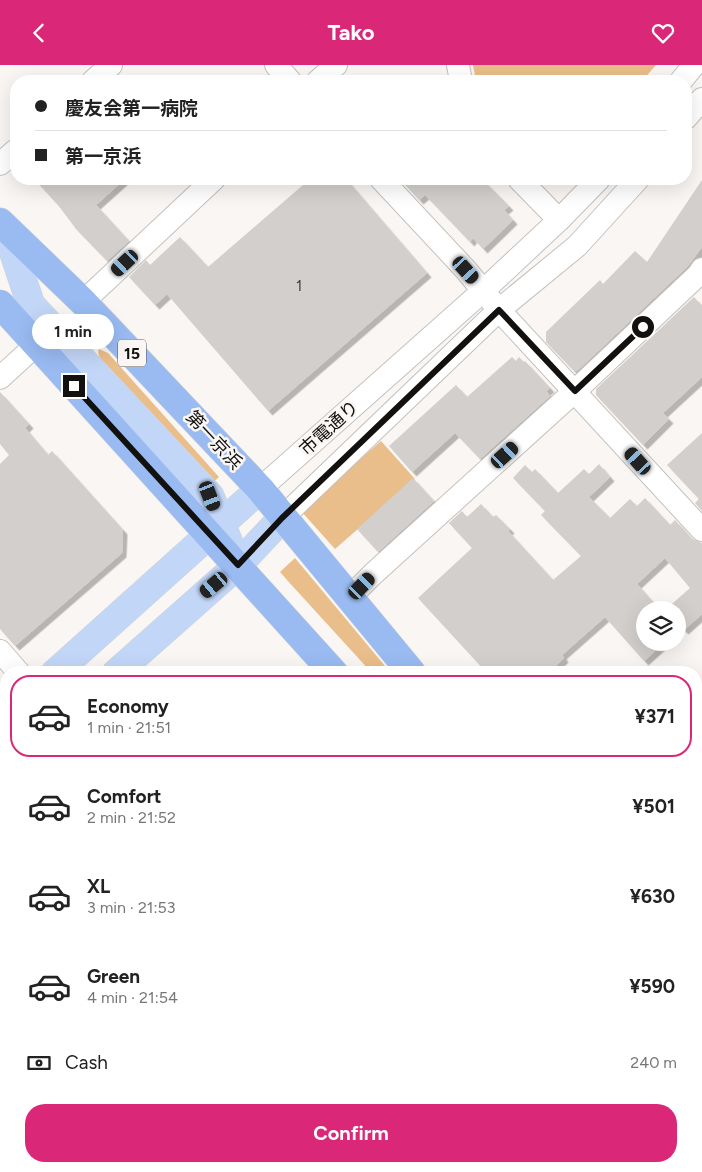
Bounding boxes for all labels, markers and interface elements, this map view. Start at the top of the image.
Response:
icon: back [25,19,53,47]
text: Tako [327,19,375,46]
icon: heart [649,19,677,47]
text: 慶友会第一病院 [65,97,198,120]
text: 第一京浜 [65,145,141,168]
car [108,247,141,279]
car [450,254,481,286]
house number: 1 [296,277,302,295]
callout: 1 min [33,313,115,349]
route start [632,316,654,338]
text: 1 min [54,322,92,341]
road number: 15 [118,339,146,367]
route end [63,375,85,397]
street label: 市電通り [295,396,363,460]
street label: 第一京浜 [181,406,247,474]
car [488,439,521,471]
car [622,445,653,477]
car [197,479,222,513]
car [197,570,230,600]
car [346,570,377,602]
map controls [636,601,686,651]
button: layers [636,601,686,651]
icon: car [27,694,72,739]
text: Economy [87,695,169,718]
text: ¥371 [635,705,675,728]
text: 1 min · 21:51 [87,718,171,737]
icon: car [27,784,72,829]
text: Comfort [87,785,162,808]
text: ¥501 [632,795,675,818]
text: 2 min · 21:52 [87,808,176,827]
icon: car [27,874,72,919]
text: XL [87,875,110,898]
text: ¥630 [630,885,675,908]
text: 3 min · 21:53 [87,898,175,917]
icon: car [27,964,72,1009]
text: Green [87,965,140,988]
text: ¥590 [629,975,675,998]
text: 4 min · 21:54 [87,988,178,1007]
icon: cash [25,1049,53,1077]
text: Cash [65,1051,108,1074]
text: 240 m [630,1053,677,1072]
button: Confirm [25,1104,677,1162]

